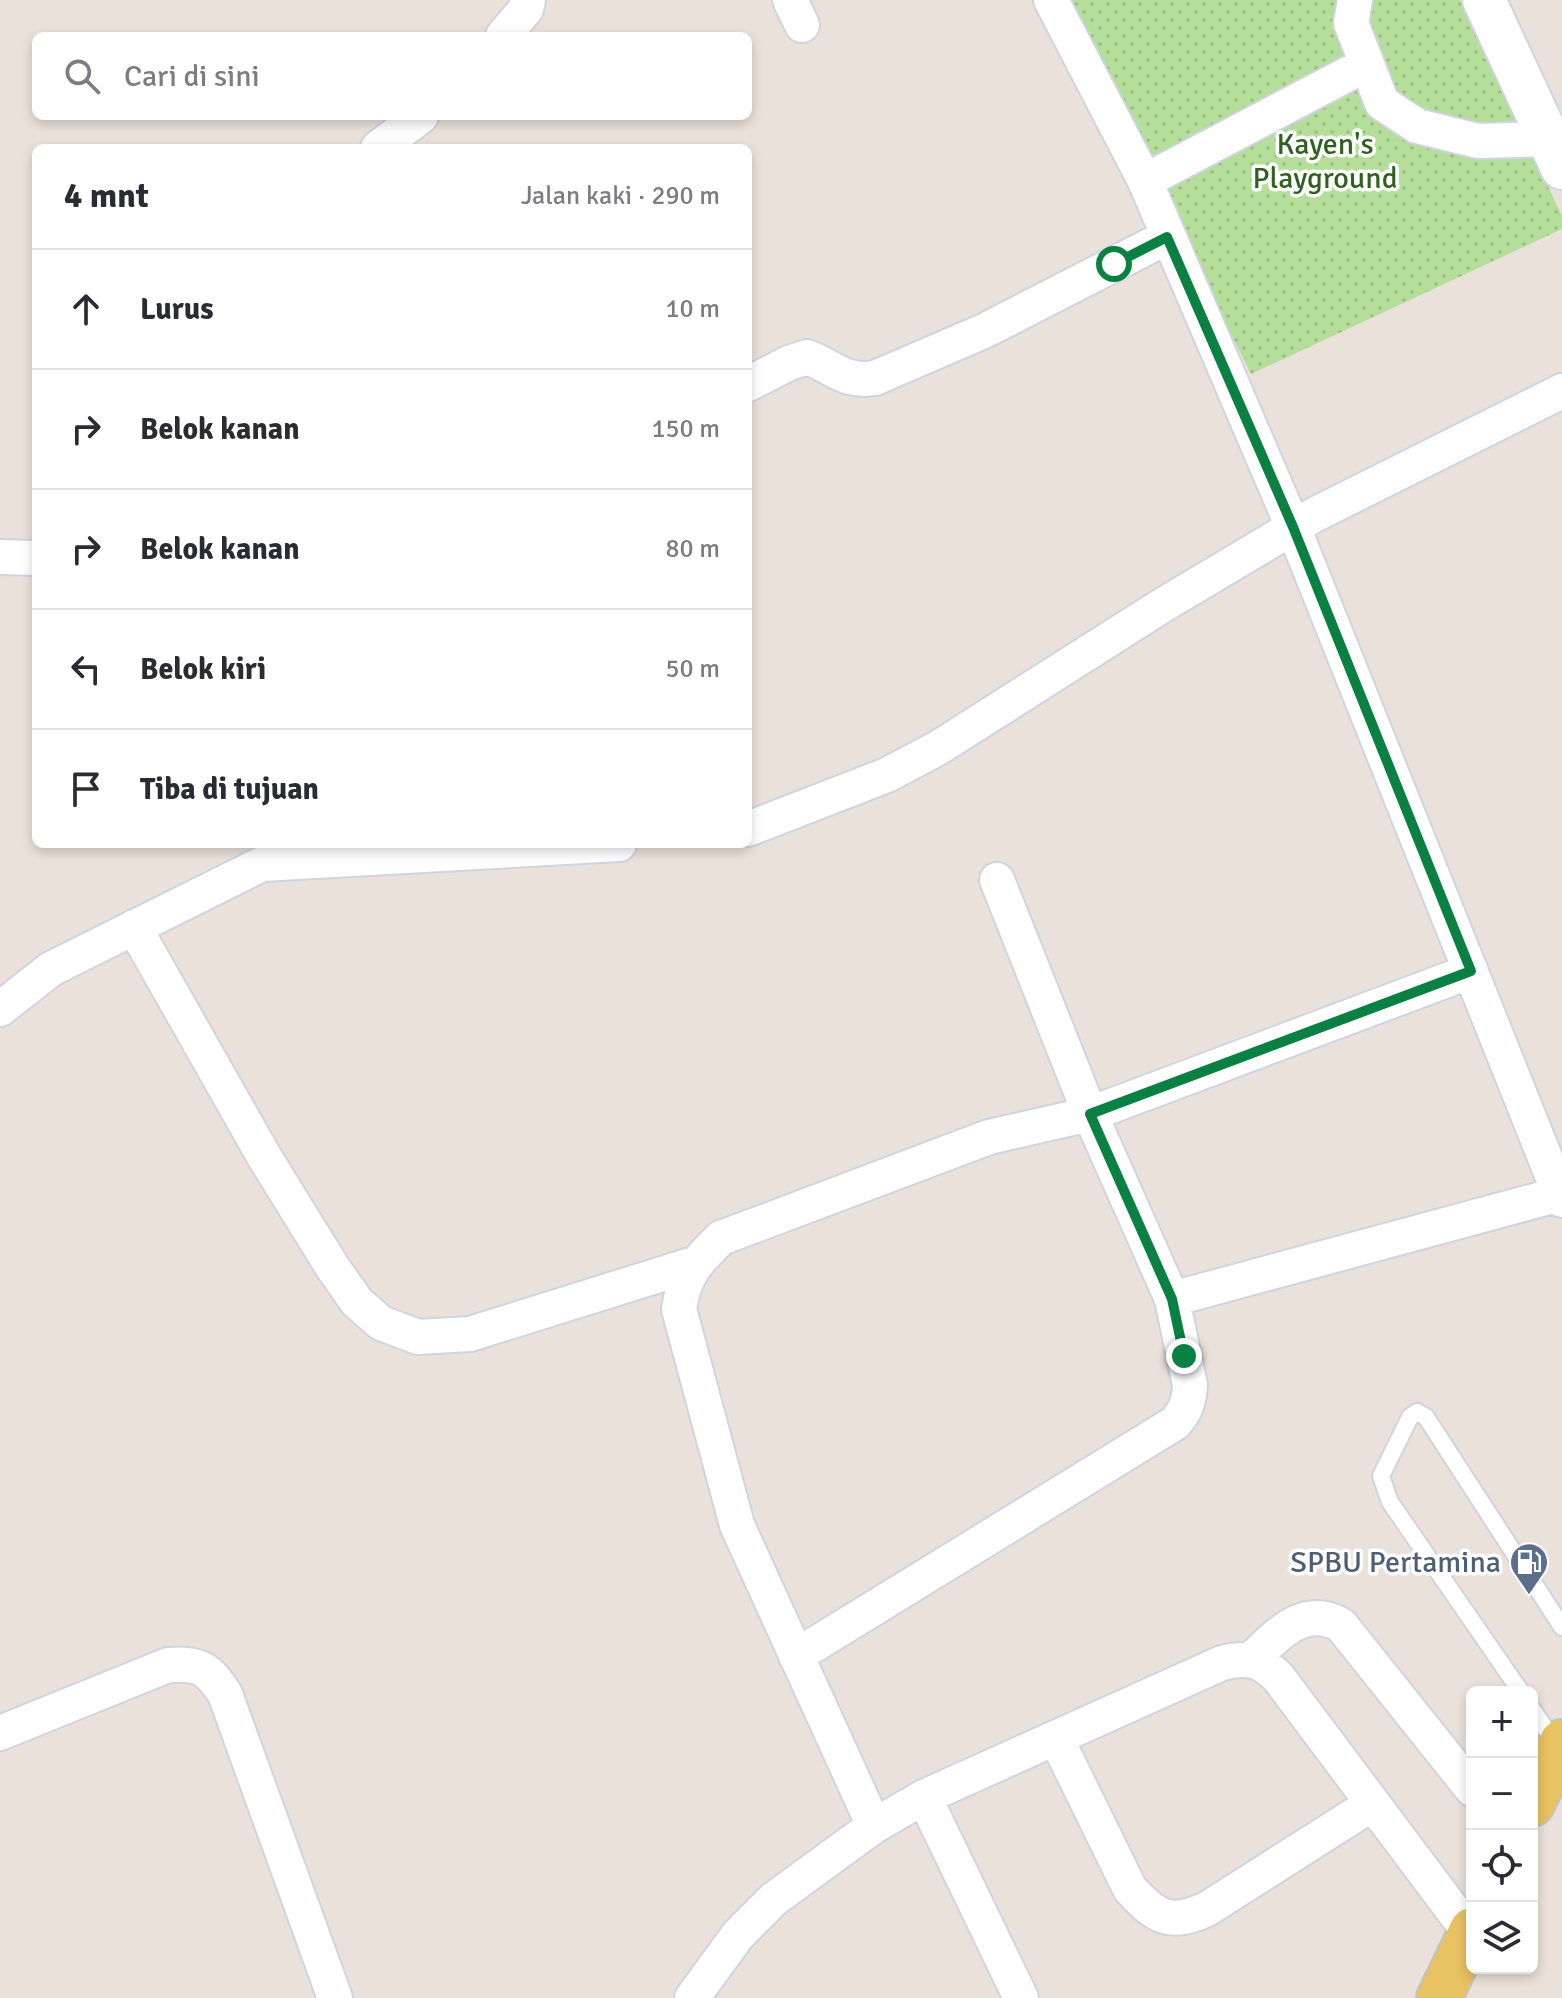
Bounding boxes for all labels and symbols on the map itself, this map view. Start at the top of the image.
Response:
park label: Kayen's Playground [1252,126,1398,197]
route start [1096,246,1132,282]
route end [1166,1338,1202,1374]
fuel station icon: SPBU Pertamina [1508,1541,1550,1596]
place label: SPBU Pertamina [1290,1544,1501,1581]

